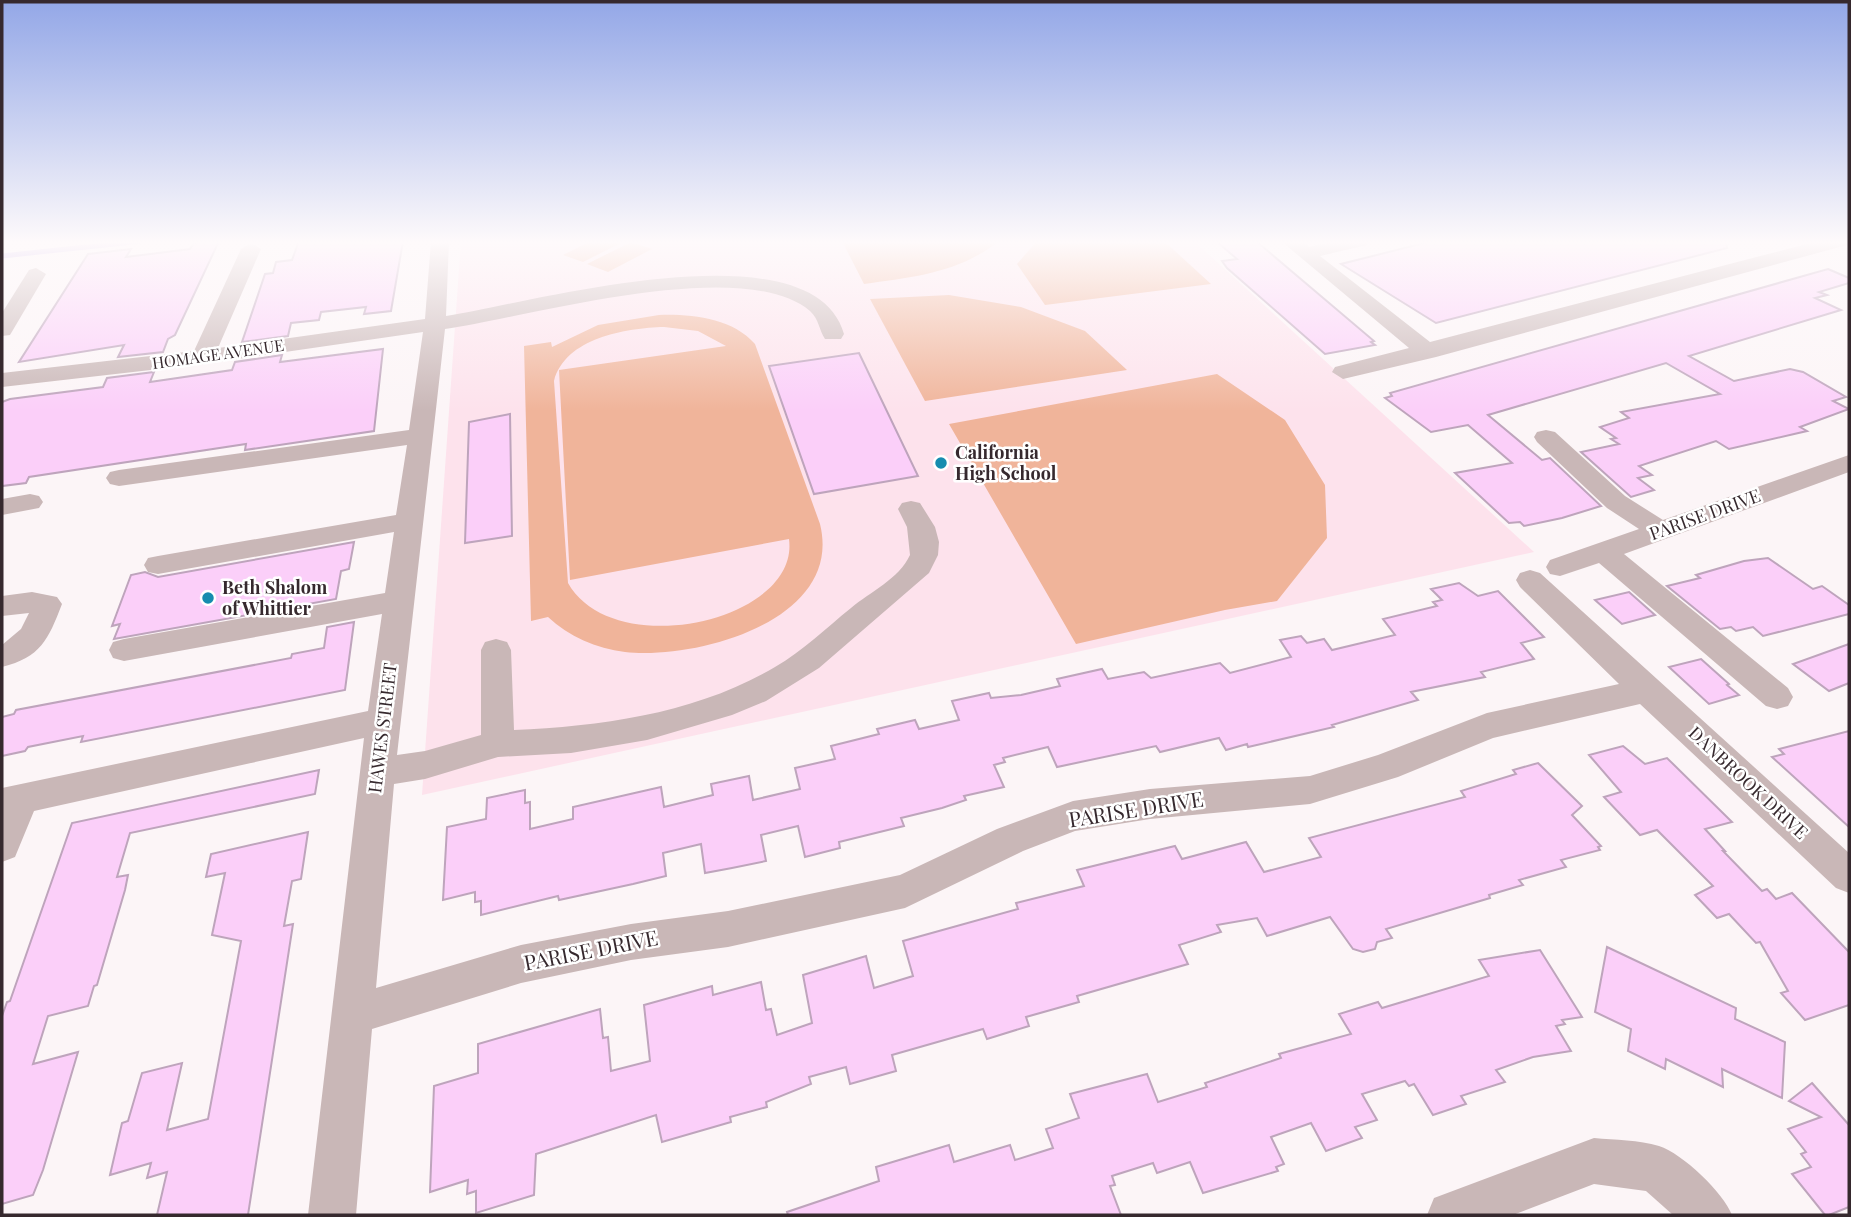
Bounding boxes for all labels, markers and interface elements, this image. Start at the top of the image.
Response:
street label: HOMAGE AVENUE [151,334,285,373]
place label: California High School [955,440,1057,485]
marker: California High School [933,455,949,471]
street label: PARISE DRIVE [1646,483,1764,545]
place label: Beth Shalom of Whittier [222,575,328,620]
marker: Beth Shalom of Whittier [200,590,216,606]
street label: HAWES STREET [362,661,402,794]
street label: DANBROOK DRIVE [1684,721,1813,844]
street label: PARISE DRIVE [1066,784,1205,832]
street label: PARISE DRIVE [521,922,660,976]

